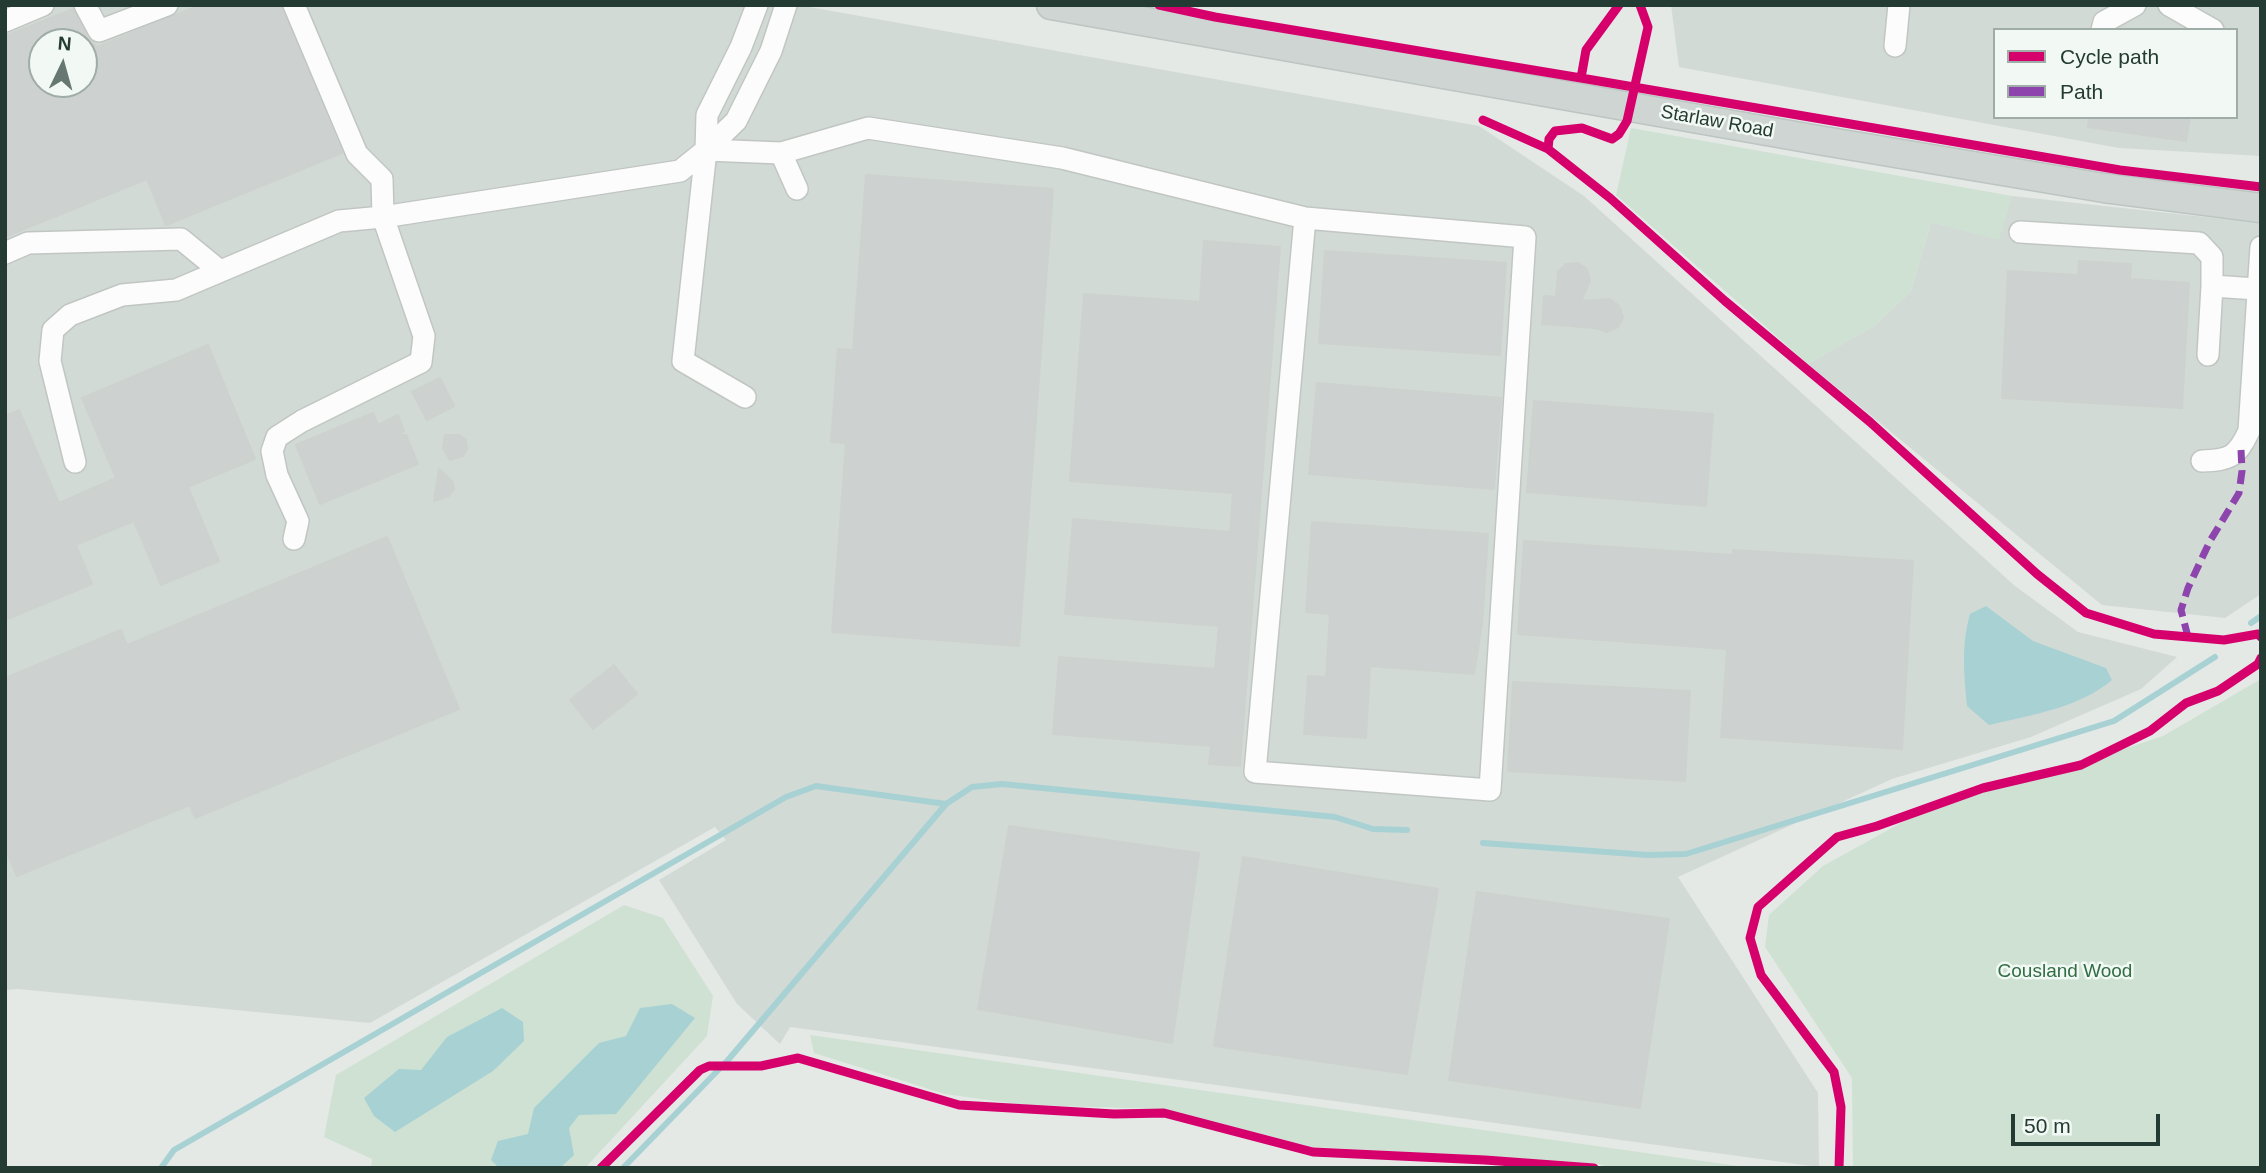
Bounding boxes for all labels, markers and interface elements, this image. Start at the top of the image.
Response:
north arrow [28,28,98,98]
legend [1993,28,2238,119]
text: N [57,33,72,55]
text: Cycle path [2060,45,2159,68]
text: Path [2060,80,2103,103]
street label: Starlaw Road [1659,101,1775,143]
park label: Cousland Wood [1998,961,2132,983]
scale bar [2014,1100,2163,1144]
text: 50 m [2024,1114,2071,1137]

